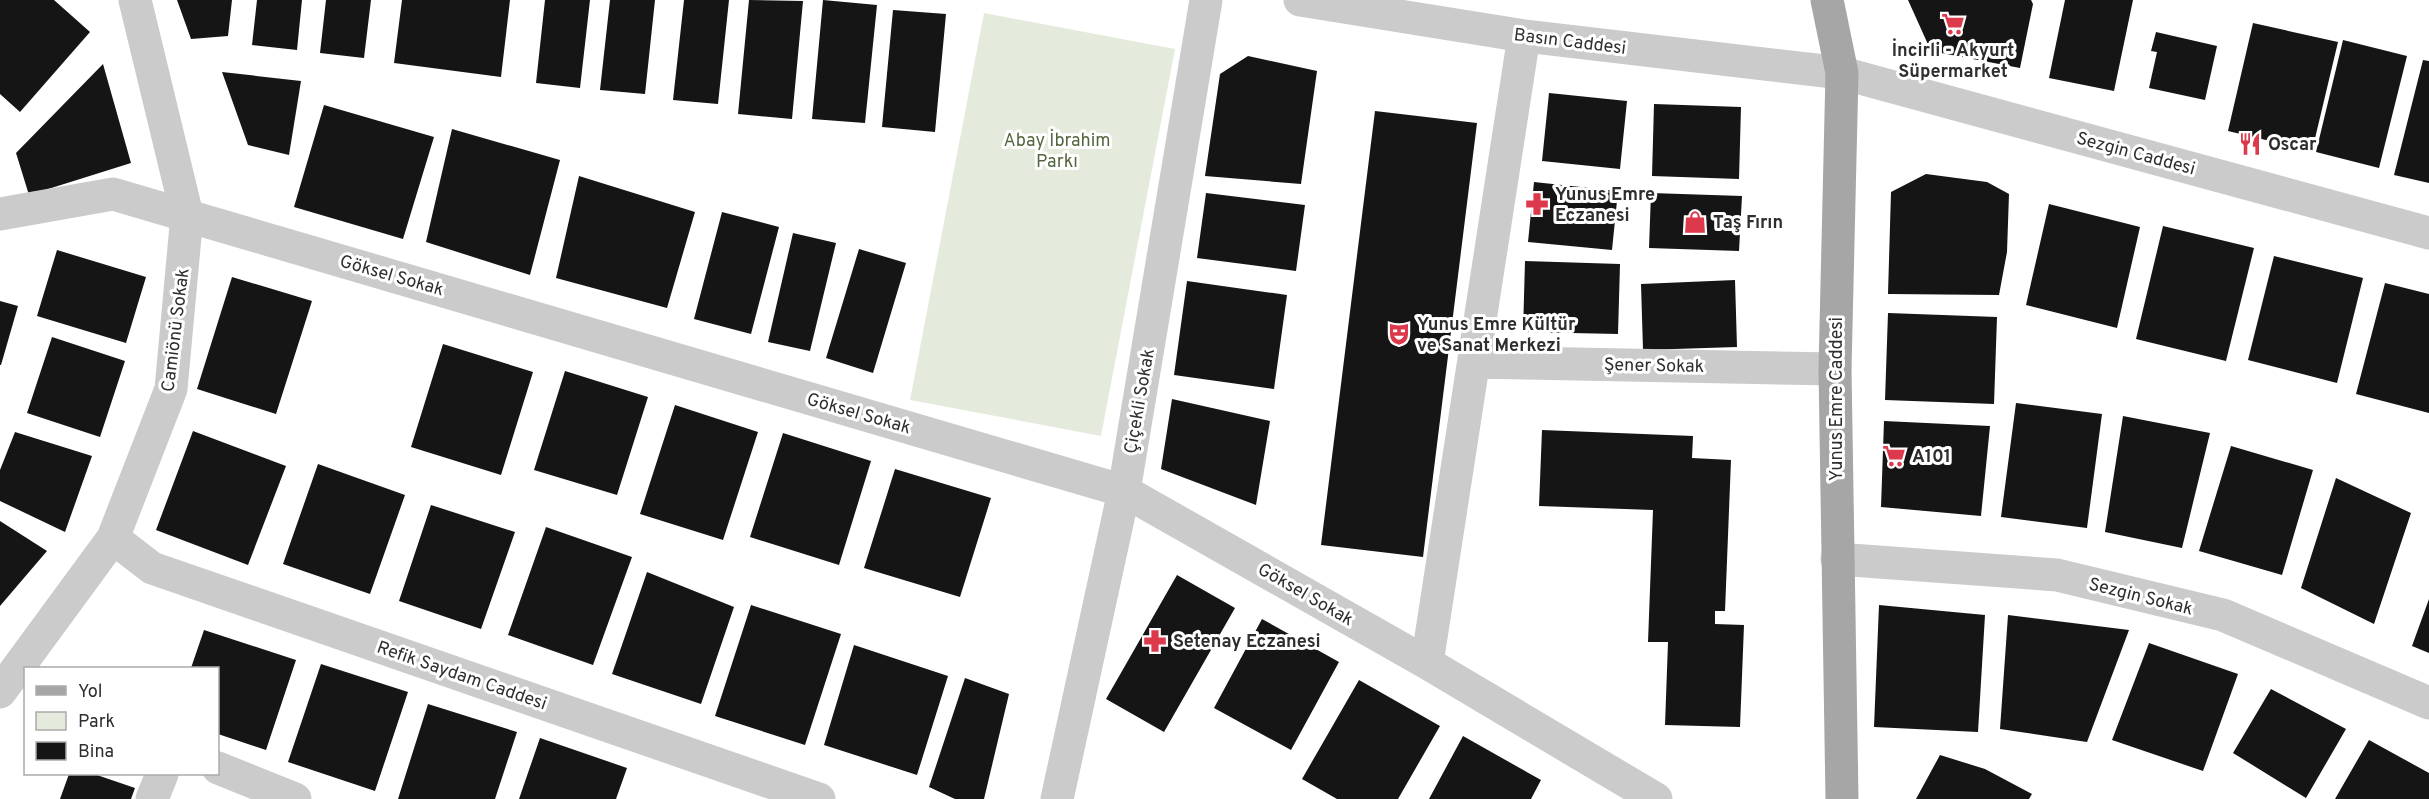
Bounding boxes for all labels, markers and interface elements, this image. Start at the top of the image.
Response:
supermarket icon: İncirli - Akyurt Süpermarket [1940,11,1966,37]
street label: Basın Caddesi [1512,24,1627,61]
place label: İncirli - Akyurt Süpermarket [1892,38,2014,84]
park label: Abay İbrahim Parkı [1004,128,1110,174]
street label: Sezgin Caddesi [2074,128,2198,181]
restaurant icon: Oscar [2237,131,2263,157]
place label: Oscar [2268,134,2317,157]
place label: Yunus Emre Eczanesi [1555,184,1655,228]
pharmacy icon: Yunus Emre Eczanesi [1524,191,1550,217]
shop icon: Taş Fırın [1682,209,1708,235]
place label: Taş Fırın [1713,212,1783,235]
street label: Göksel Sokak [337,251,446,302]
street label: Camiönü Sokak [157,267,195,393]
place label: Yunus Emre Kültür ve Sanat Merkezi [1417,314,1576,358]
street label: Yunus Emre Caddesi [1826,317,1849,481]
theatre icon: Yunus Emre Kültür ve Sanat Merkezi [1386,321,1412,347]
street label: Çiçekli Sokak [1120,347,1161,456]
street label: Şener Sokak [1604,354,1704,379]
street label: Göksel Sokak [804,389,913,440]
supermarket icon: A101 [1881,443,1907,469]
place label: A101 [1912,446,1951,469]
street label: Göksel Sokak [1253,559,1357,632]
street label: Sezgin Sokak [2086,573,2195,622]
pharmacy icon: Setenay Eczanesi [1142,628,1168,654]
place label: Setenay Eczanesi [1173,631,1321,654]
street label: Refik Saydam Caddesi [373,637,550,716]
legend [24,667,219,775]
text: Yol [78,681,103,704]
text: Park [78,711,115,734]
text: Bina [78,741,114,764]

